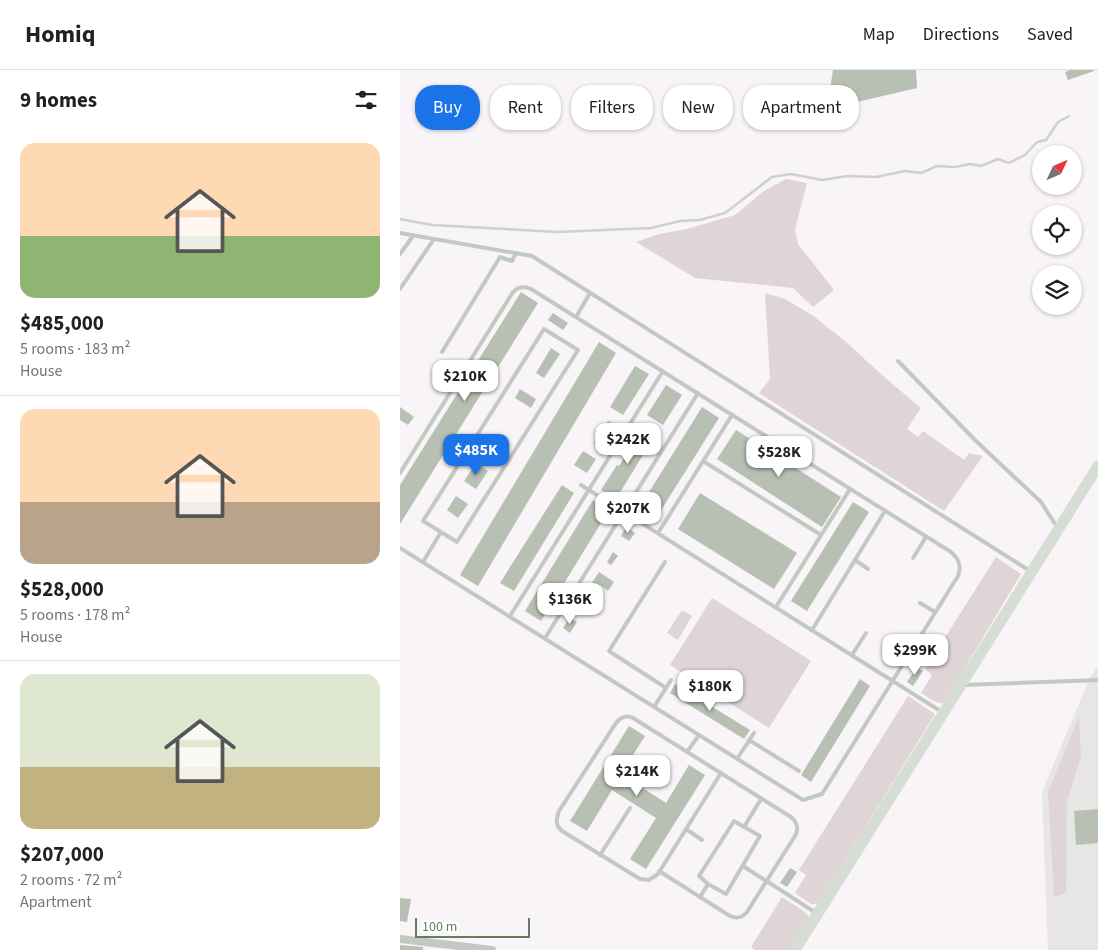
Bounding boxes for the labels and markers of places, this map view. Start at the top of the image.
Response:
pin: $210K [430,360,500,402]
pin: $242K [593,422,663,465]
pin: $485K [441,434,511,476]
pin: $528K [744,436,814,478]
pin: $207K [593,492,663,534]
pin: $136K [535,582,605,625]
pin: $299K [880,634,950,676]
pin: $180K [675,670,745,712]
pin: $214K [602,754,672,797]

